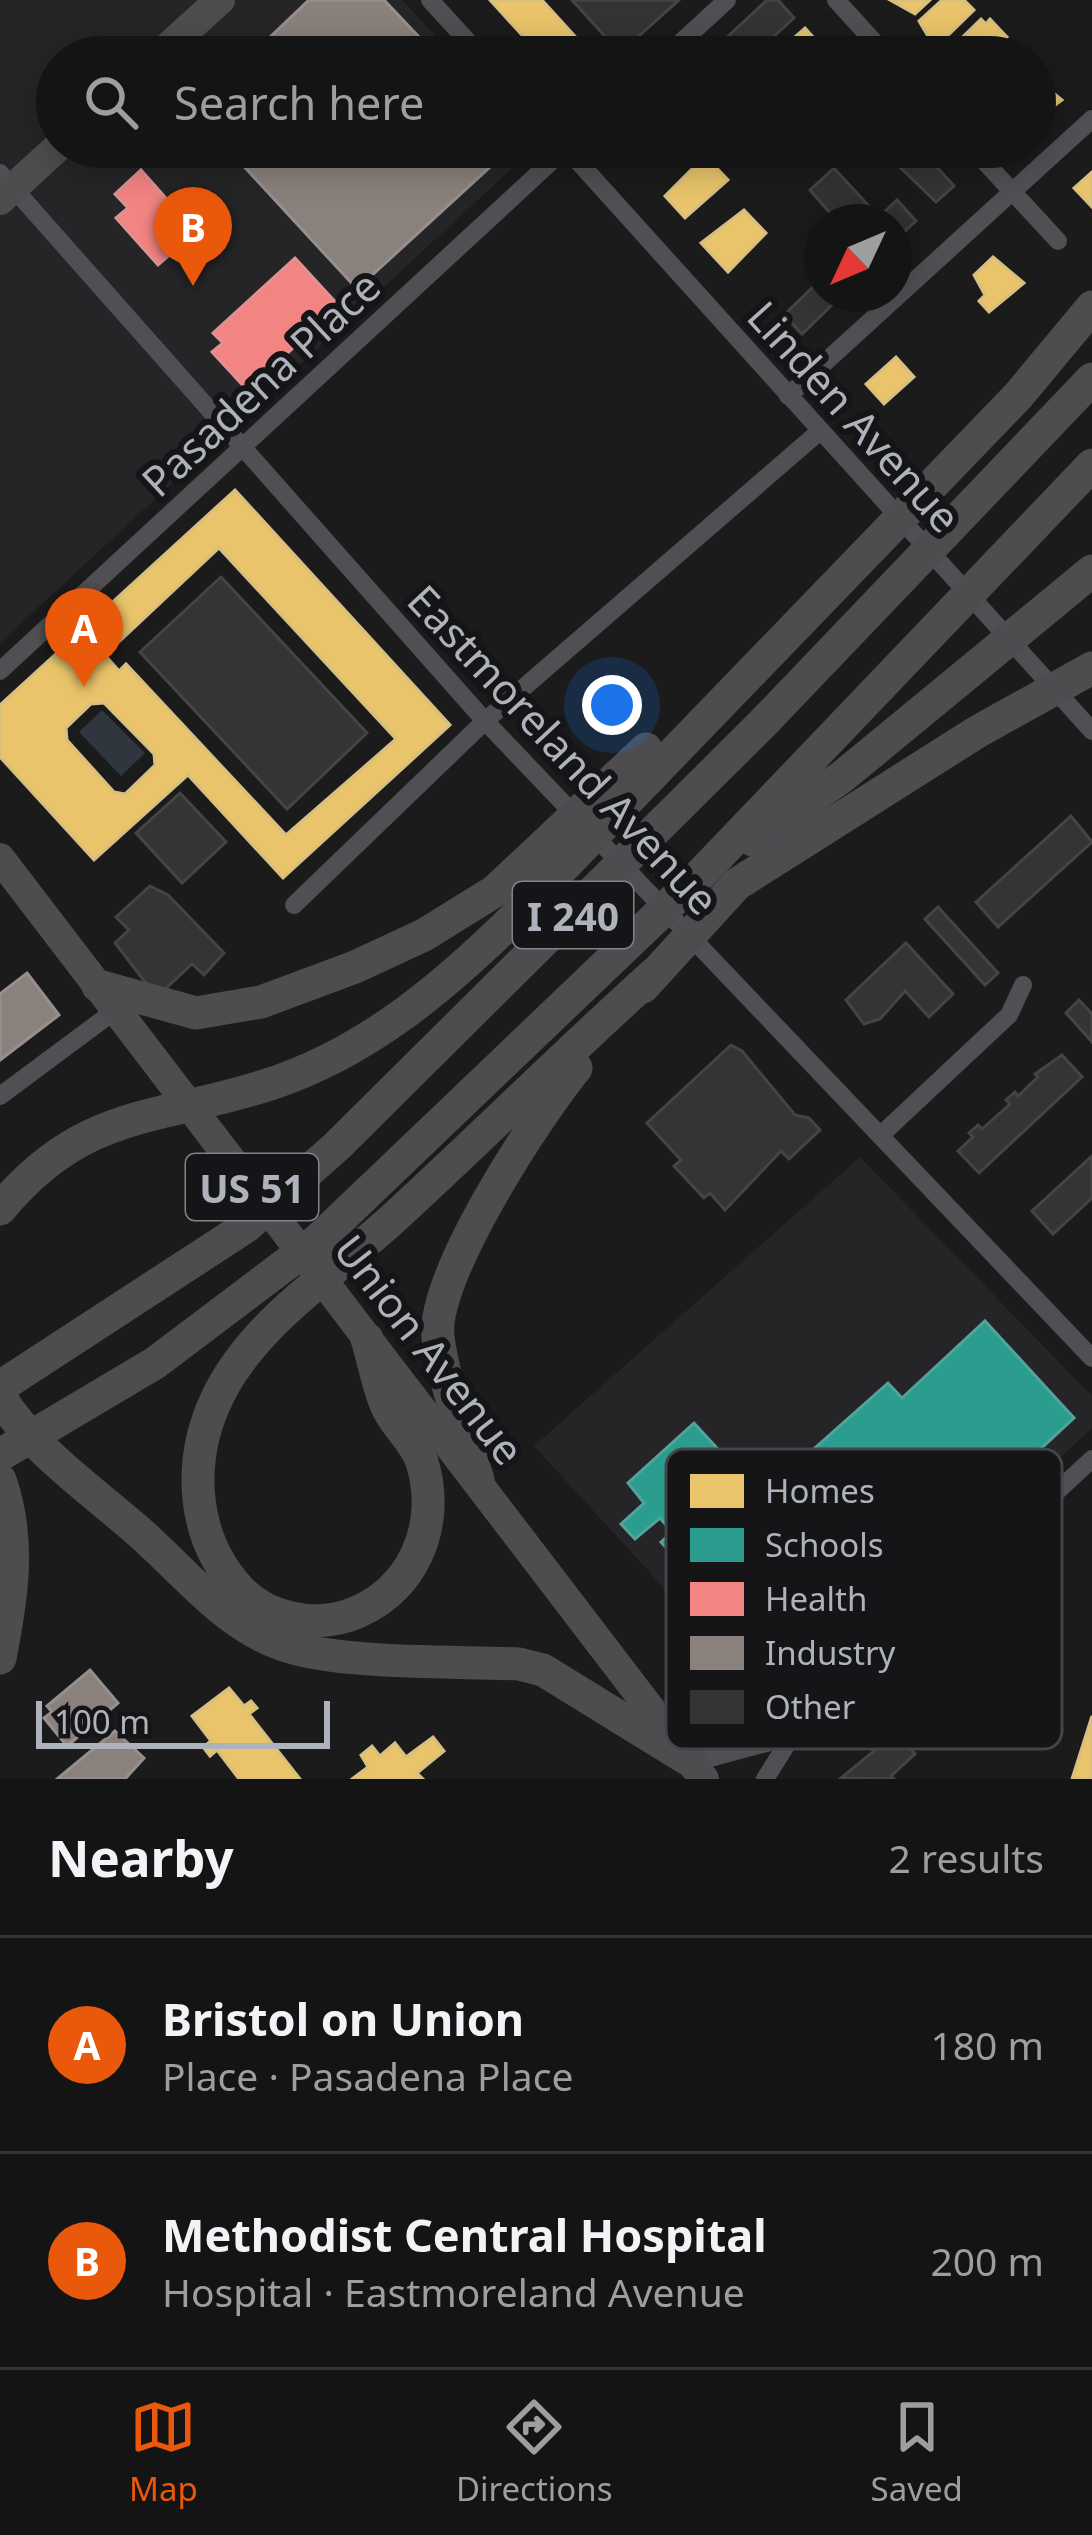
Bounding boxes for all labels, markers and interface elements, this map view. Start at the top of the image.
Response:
search box [36,36,1056,168]
icon: search [78,69,144,135]
text: Search here [174,72,424,133]
pin: B [154,187,232,286]
north arrow [804,204,912,312]
street label: Pasadena Place [129,258,391,508]
street label: Linden Avenue [736,288,974,544]
street label: Eastmoreland Avenue [396,572,732,926]
pin: A [45,588,123,687]
your location [582,675,642,735]
road number: I 240 [513,882,633,948]
road number: US 51 [186,1154,318,1220]
street label: Union Avenue [322,1222,538,1476]
legend [666,1449,1062,1749]
text: Homes [765,1468,875,1513]
text: Schools [765,1522,884,1567]
text: Health [765,1576,867,1621]
text: Industry [765,1630,896,1675]
text: Other [765,1684,856,1729]
scale bar [36,1695,330,1748]
text: 100 m [54,1699,150,1744]
text: Nearby [48,1822,234,1892]
text: 2 results [889,1831,1044,1884]
text: Bristol on Union [162,1988,524,2049]
text: A [74,2018,101,2071]
text: 180 m [930,2018,1044,2071]
text: Place · Pasadena Place [162,2049,573,2102]
text: Methodist Central Hospital [162,2204,767,2265]
text: B [74,2234,100,2287]
text: 200 m [930,2234,1044,2287]
text: Hospital · Eastmoreland Avenue [162,2265,745,2318]
tab: Map [129,2394,198,2511]
tab: Directions [456,2394,613,2511]
tab: Saved [871,2394,963,2511]

